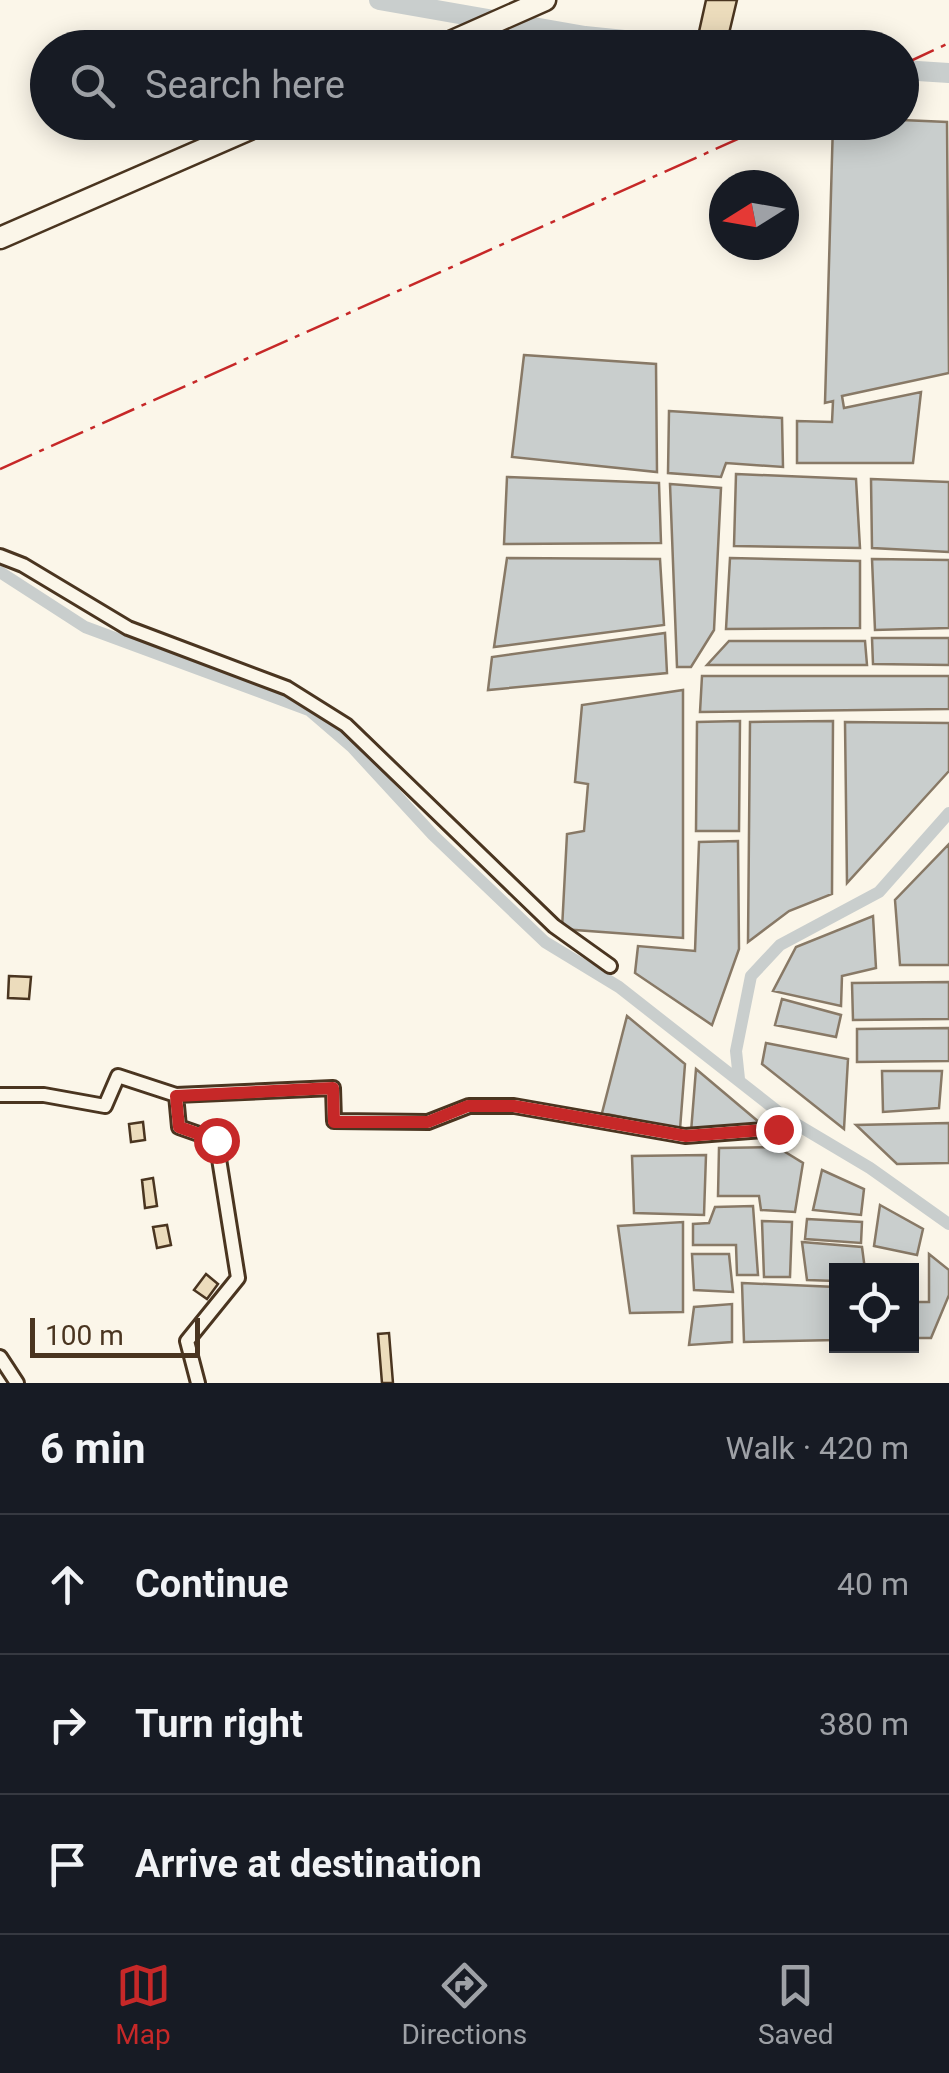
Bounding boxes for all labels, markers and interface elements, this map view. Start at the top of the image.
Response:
search box [30,30,919,140]
icon: search [65,58,120,113]
text: Search here [145,63,345,107]
north arrow [709,170,799,260]
route end [756,1107,802,1153]
route start [194,1118,240,1164]
map controls [829,1263,919,1353]
button: locate [829,1263,919,1353]
scale bar [30,1313,200,1358]
text: 100 m [45,1319,124,1352]
text: 6 min [40,1424,146,1473]
text: Walk · 420 m [726,1429,909,1467]
icon: ahead [40,1557,95,1612]
text: Continue [135,1562,289,1606]
text: 40 m [837,1565,909,1603]
icon: right [40,1697,95,1752]
text: Turn right [135,1702,303,1746]
text: 380 m [819,1705,909,1743]
icon: arrive [40,1837,95,1892]
text: Arrive at destination [135,1842,482,1886]
tab: Map [115,1958,171,2051]
tab: Directions [401,1958,527,2051]
tab: Saved [758,1958,834,2051]

